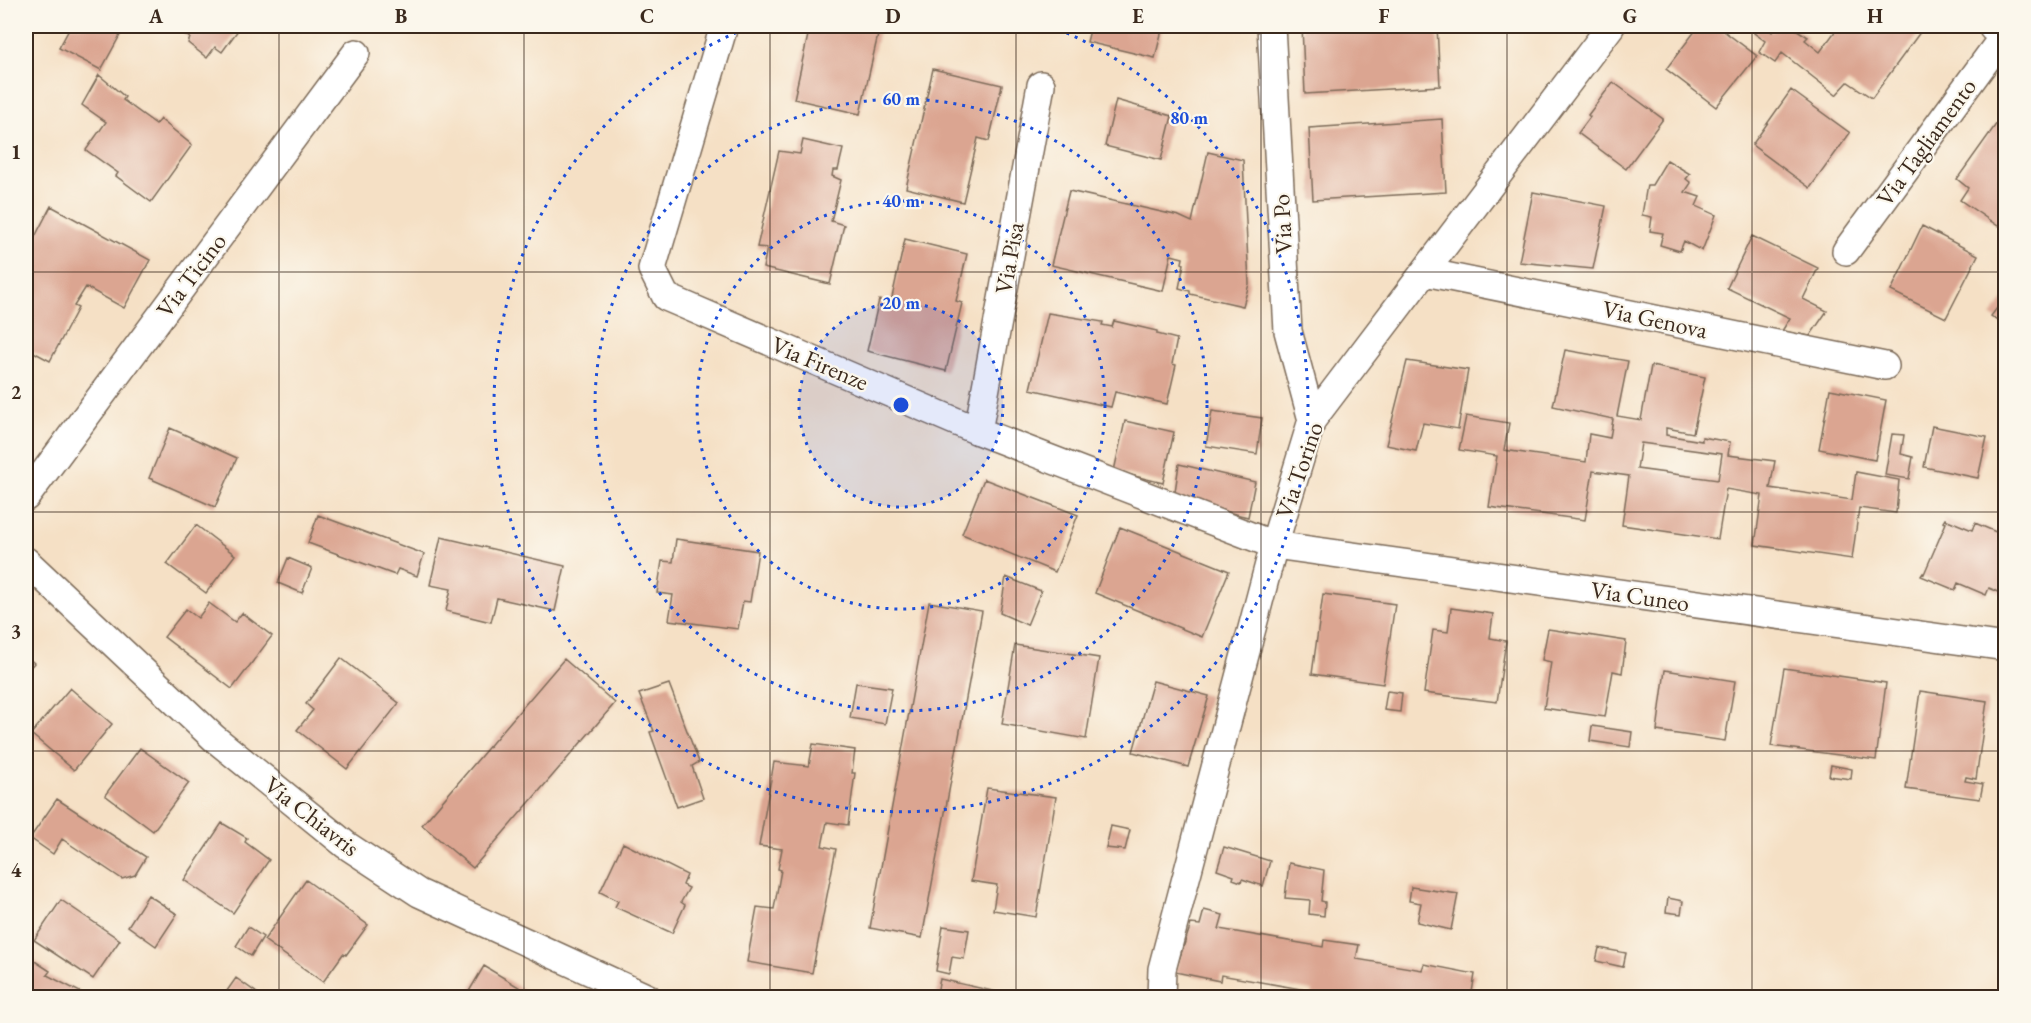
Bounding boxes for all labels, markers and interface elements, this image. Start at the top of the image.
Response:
text: A [148,3,164,29]
text: B [395,3,407,29]
text: C [640,3,654,29]
text: D [885,3,901,29]
text: E [1132,3,1144,29]
text: F [1379,3,1390,29]
text: G [1623,3,1637,29]
text: H [1867,3,1883,29]
street label: Via Tagliamento [1869,72,1983,212]
text: 60 m [882,87,920,110]
text: 80 m [1170,106,1208,129]
text: 1 [11,139,21,165]
text: 40 m [882,189,920,212]
street label: Via Po [1265,193,1299,255]
street label: Via Pisa [987,219,1031,296]
street label: Via Ticino [149,226,233,323]
text: 20 m [882,291,920,314]
street label: Via Genova [1600,293,1711,345]
street label: Via Firenze [767,329,873,397]
text: 2 [11,379,22,405]
centre of rings [891,395,911,415]
street label: Via Torino [1268,418,1330,522]
street label: Via Cuneo [1589,574,1691,618]
text: 3 [11,618,21,644]
street label: Via Chiavris [258,769,366,863]
text: 4 [11,857,22,883]

